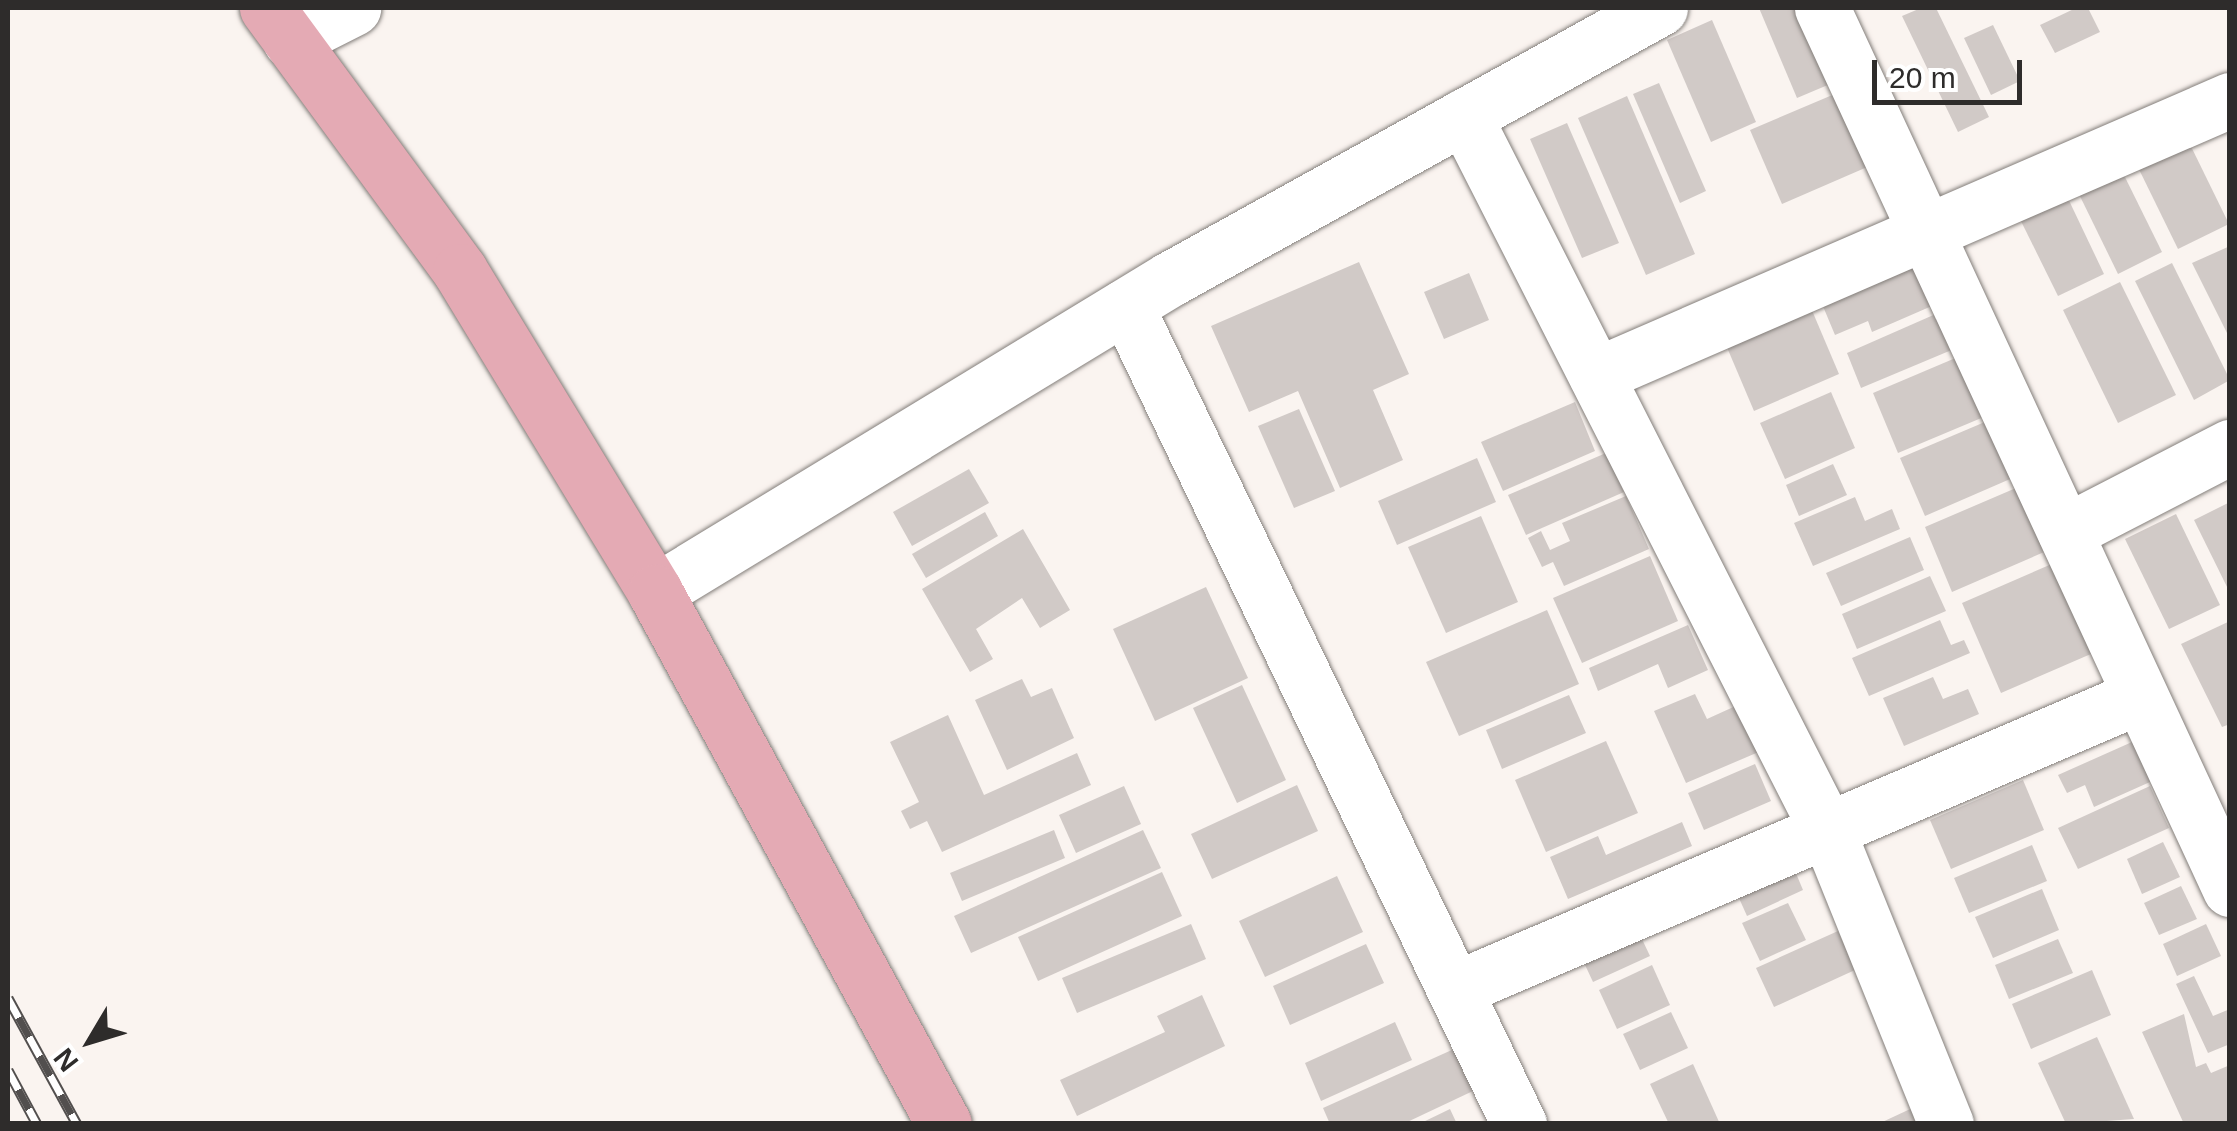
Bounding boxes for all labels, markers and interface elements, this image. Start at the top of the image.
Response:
scale bar [1877,40,2027,102]
text: 20 m [1889,61,1956,94]
north arrow [40,991,140,1091]
text: N [48,1042,84,1077]

